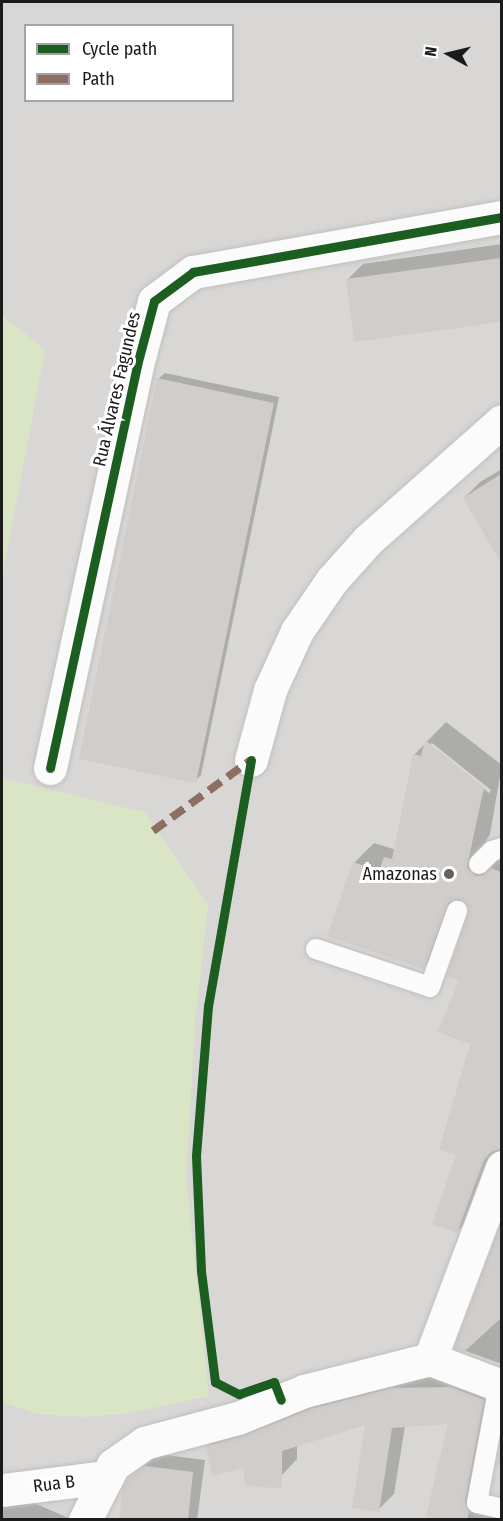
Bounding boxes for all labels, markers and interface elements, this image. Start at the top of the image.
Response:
legend [24,24,234,102]
north arrow [419,24,479,84]
text: Cycle path [82,38,157,60]
text: N [421,45,441,57]
text: Path [82,68,115,90]
street label: Rua Álvares Fagundes [89,309,145,469]
place label: Amazonas [363,863,437,885]
marker: Amazonas [442,867,456,881]
street label: Rua B [32,1471,76,1497]

